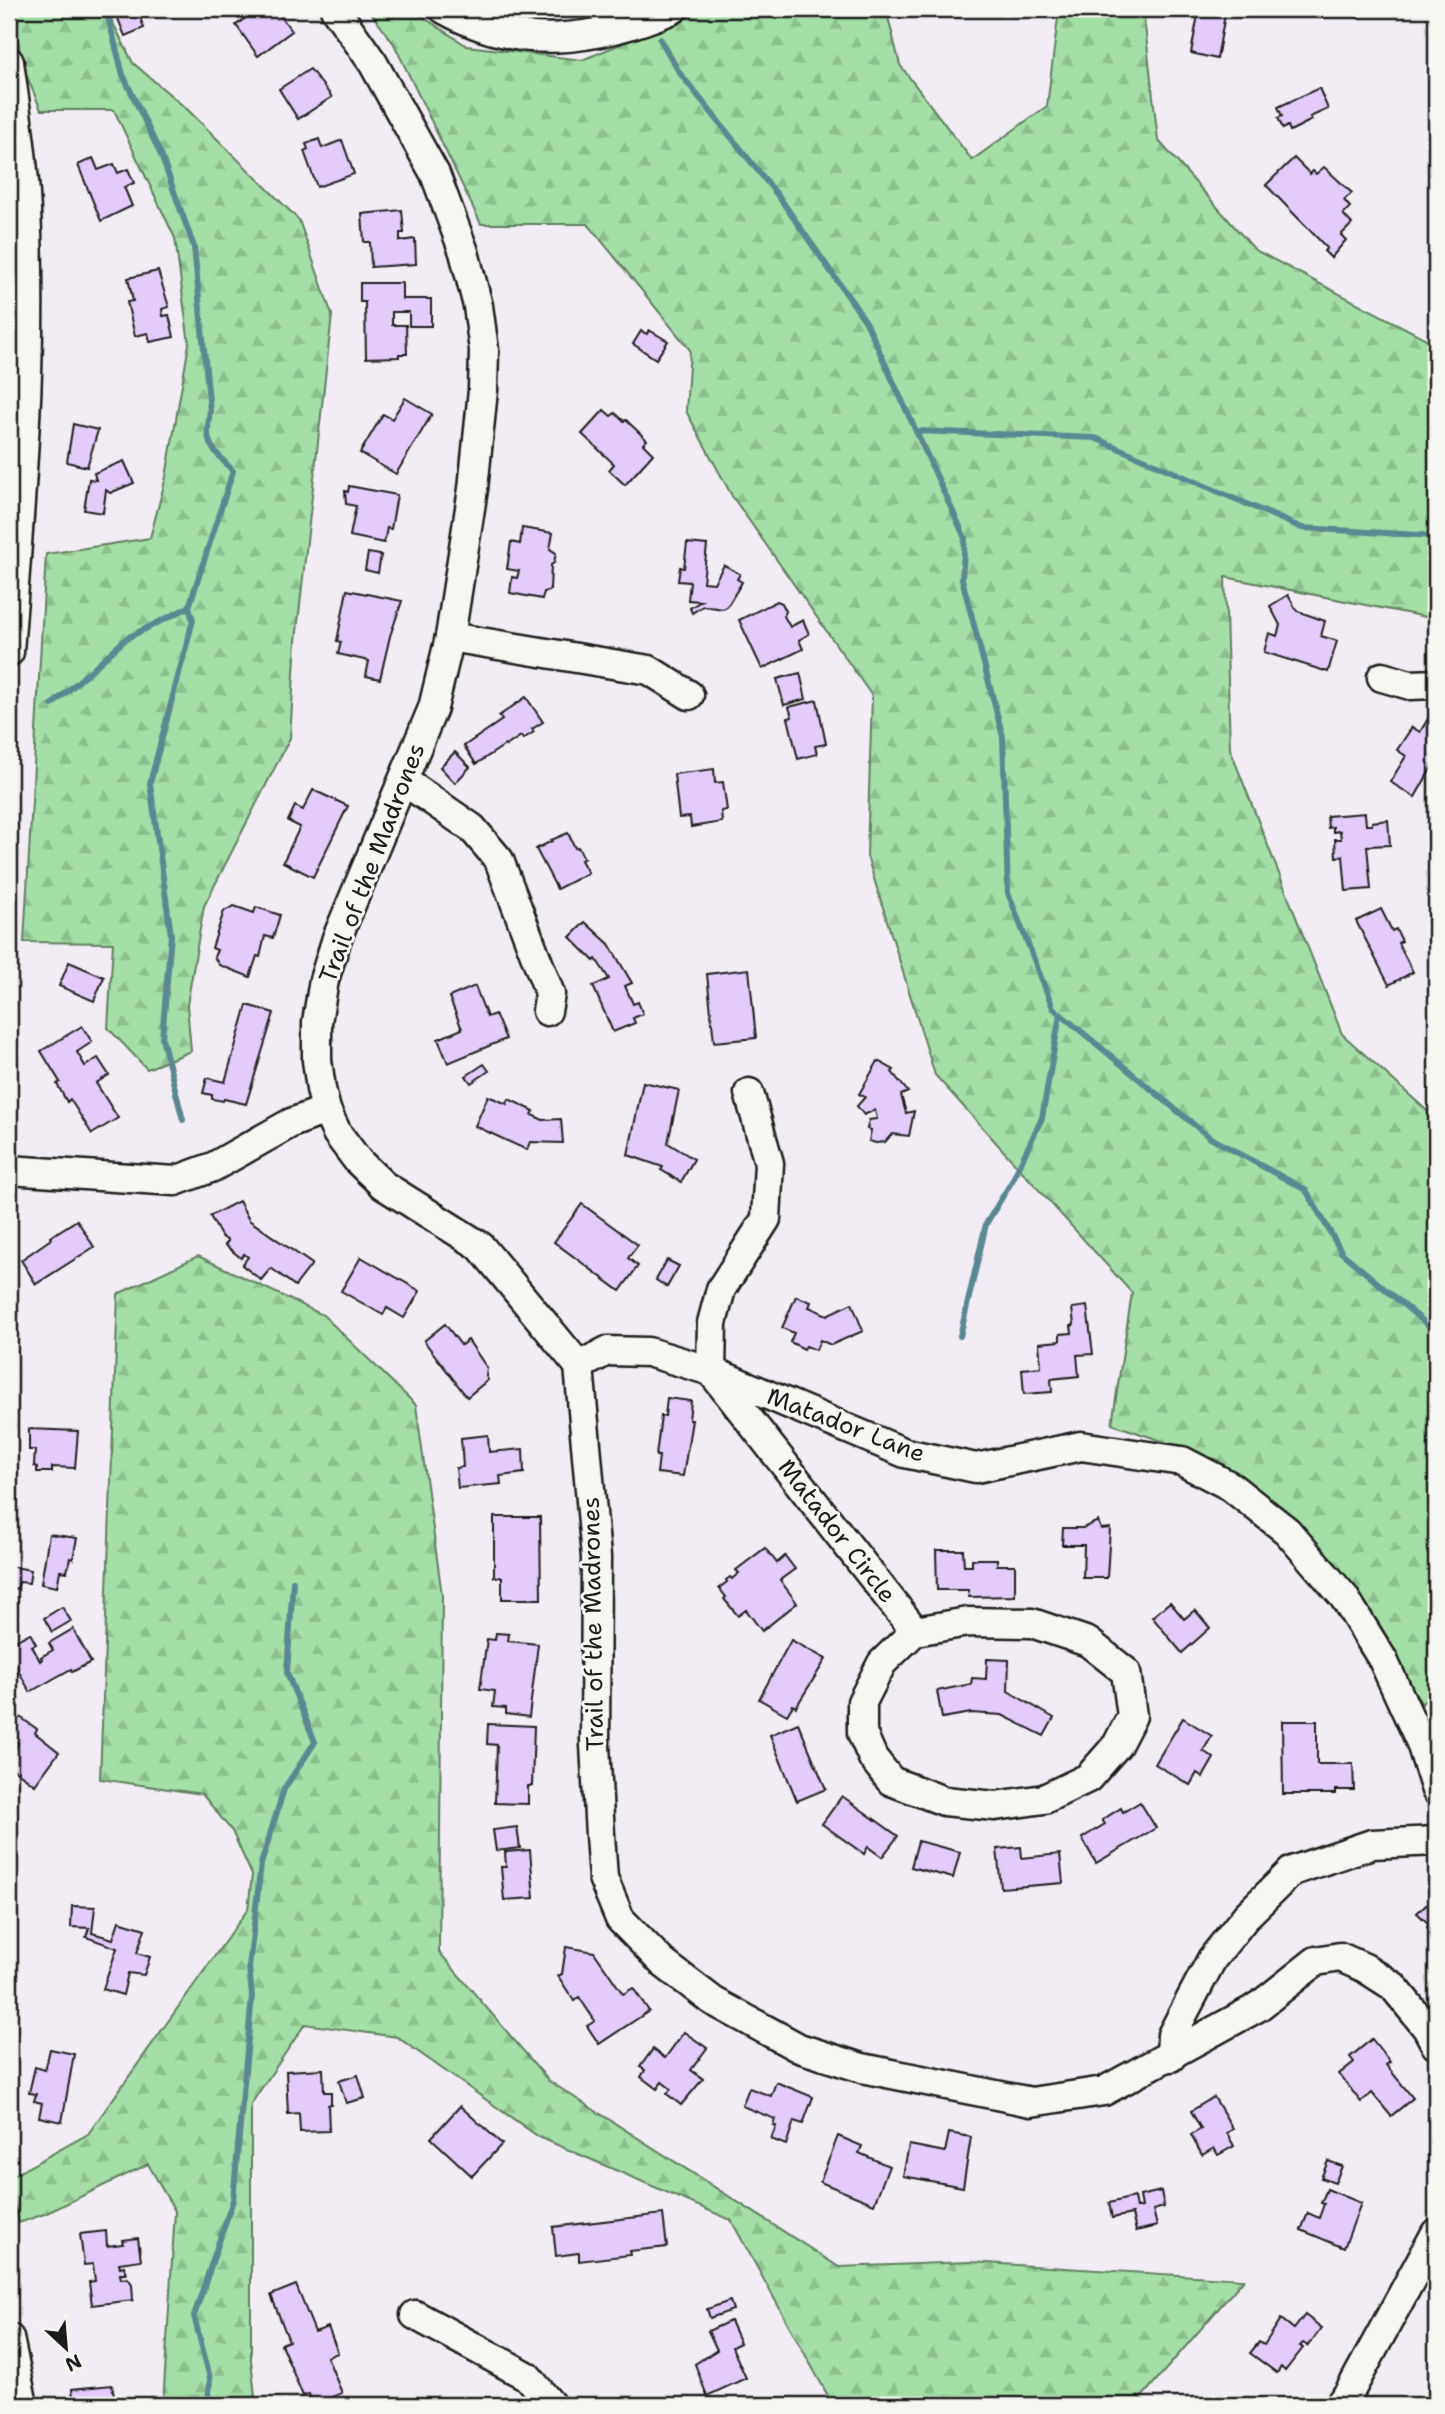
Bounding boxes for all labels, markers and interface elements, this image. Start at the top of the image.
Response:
street label: Trail of the Madrones [311,739,433,987]
street label: Matador Lane [762,1380,930,1470]
street label: Matador Circle [771,1453,903,1609]
street label: Trail of the Madrones [575,1497,611,1751]
north arrow [32,2312,102,2382]
text: N [61,2348,85,2377]

